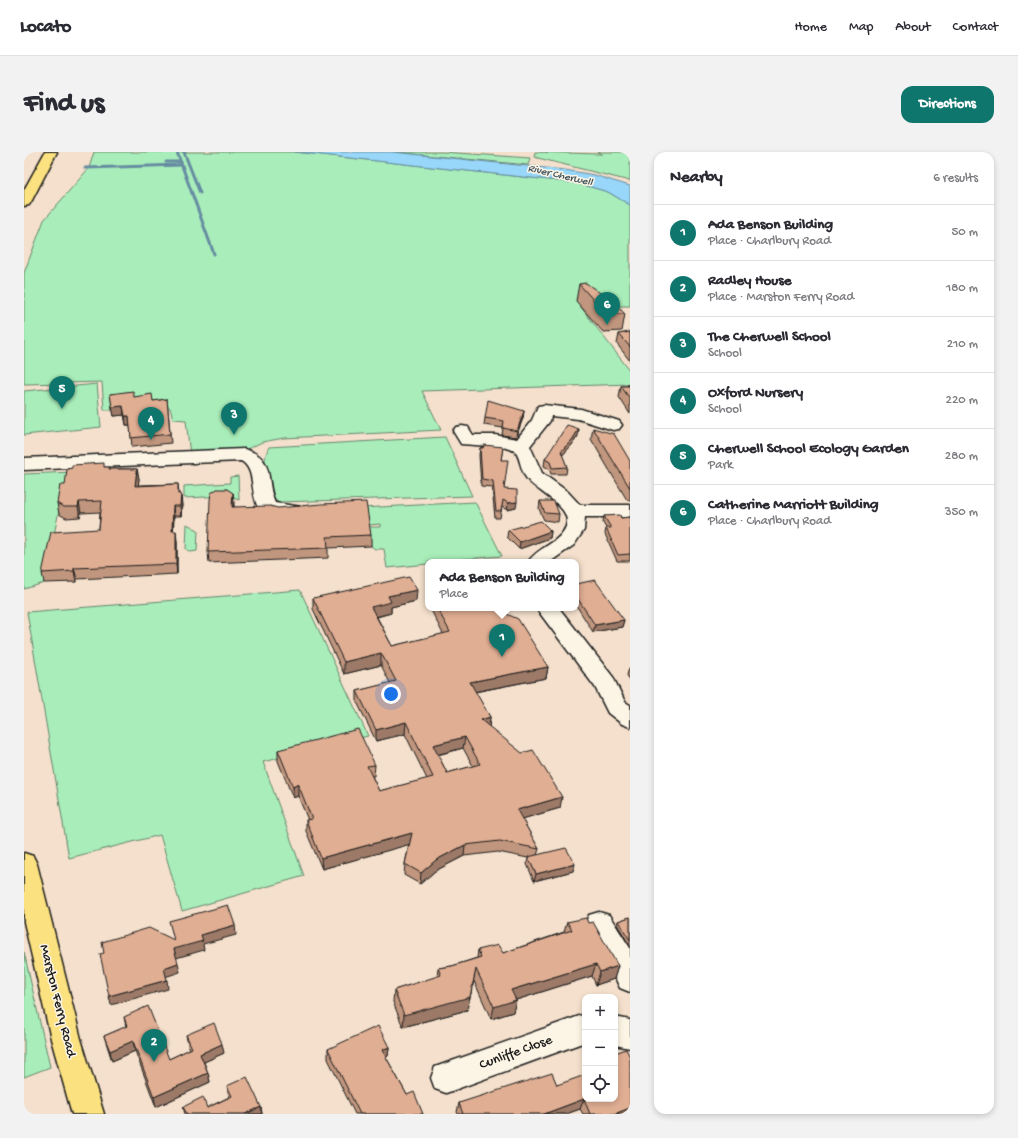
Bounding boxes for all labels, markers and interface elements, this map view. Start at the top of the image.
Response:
text: Locato [20,16,71,39]
text: Home [795,19,827,36]
text: Map [849,19,873,36]
text: About [895,19,931,36]
text: Contact [953,19,998,36]
button: Directions [901,86,994,123]
text: Find us [24,88,104,121]
water label: River Cherwell [527,163,594,189]
text: Nearby [670,168,723,188]
text: 6 results [933,171,978,186]
text: Ada Benson Building [708,216,833,234]
text: 1 [680,225,686,240]
text: 50 m [951,225,978,240]
text: Place · Charlbury Road [708,234,831,249]
text: Radley House [708,272,792,290]
text: 2 [680,281,686,296]
text: 180 m [946,281,978,296]
text: Place · Marston Ferry Road [708,290,854,305]
pin: 6 [594,292,620,325]
text: The Cherwell School [708,328,831,346]
text: 3 [680,337,686,352]
text: 210 m [947,337,978,352]
text: School [708,346,742,361]
pin: 5 [49,376,75,409]
text: Oxford Nursery [708,384,803,402]
text: 4 [680,393,686,408]
text: 220 m [946,393,978,408]
pin: 3 [221,402,247,435]
text: School [708,402,742,417]
pin: 4 [138,407,164,440]
text: Cherwell School Ecology Garden [708,440,909,458]
text: 5 [680,449,686,464]
text: 280 m [945,449,978,464]
text: Park [708,458,733,473]
text: Catherine Marriott Building [708,496,879,514]
text: 6 [680,505,686,520]
text: 350 m [945,505,978,520]
text: Place · Charlbury Road [708,514,831,529]
popup [425,559,579,611]
text: Ada Benson Building [439,569,565,587]
text: Place [439,587,468,602]
pin: 1 [489,624,515,657]
your location [381,684,401,704]
street label: Marston Ferry Road [35,943,80,1061]
map controls [582,994,618,1102]
button: + [582,994,618,1030]
pin: 2 [141,1029,167,1062]
button: − [582,1030,618,1066]
street label: Cunliffe Close [477,1032,556,1074]
button: locate [582,1066,618,1102]

